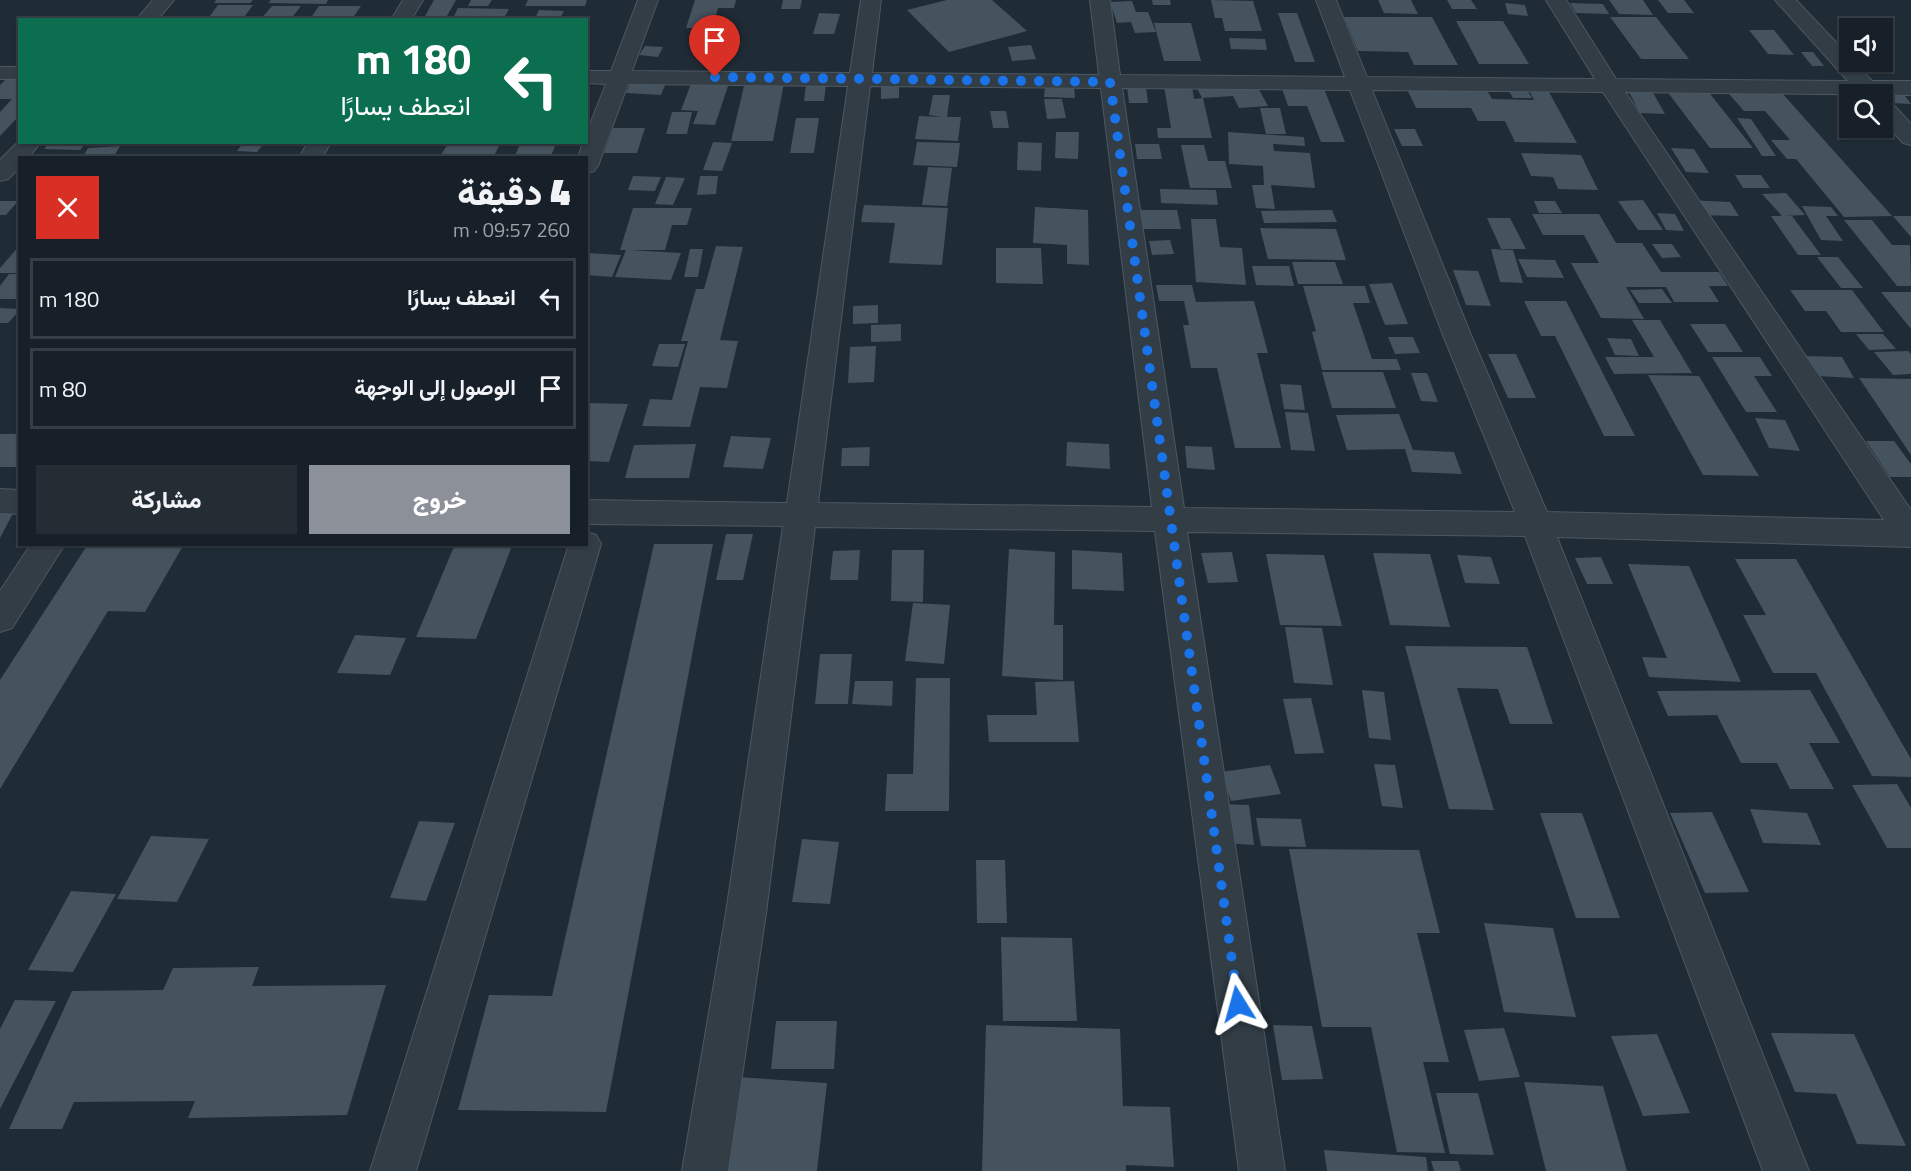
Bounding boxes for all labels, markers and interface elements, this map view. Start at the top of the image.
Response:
pin [689,15,740,77]
map controls [1839,18,1893,138]
button: sound [1839,18,1893,72]
icon: arrive [698,24,731,57]
text: 180 m [356,26,471,90]
icon: left [492,42,570,120]
text: انعطف يسارًا [340,84,471,125]
button: search [1839,84,1893,138]
text: 4 دقيقة [457,164,570,219]
button: close [36,176,99,239]
text: 260 m · 09:57 [453,214,570,245]
text: انعطف يسارًا [407,280,516,314]
text: 180 m [39,282,99,316]
icon: left [534,282,567,315]
text: الوصول إلى الوجهة [354,370,516,404]
text: 80 m [39,372,87,406]
icon: arrive [534,372,567,405]
button: مشاركة [36,465,297,534]
button: خروج [309,465,570,534]
position arrow [1206,972,1270,1036]

